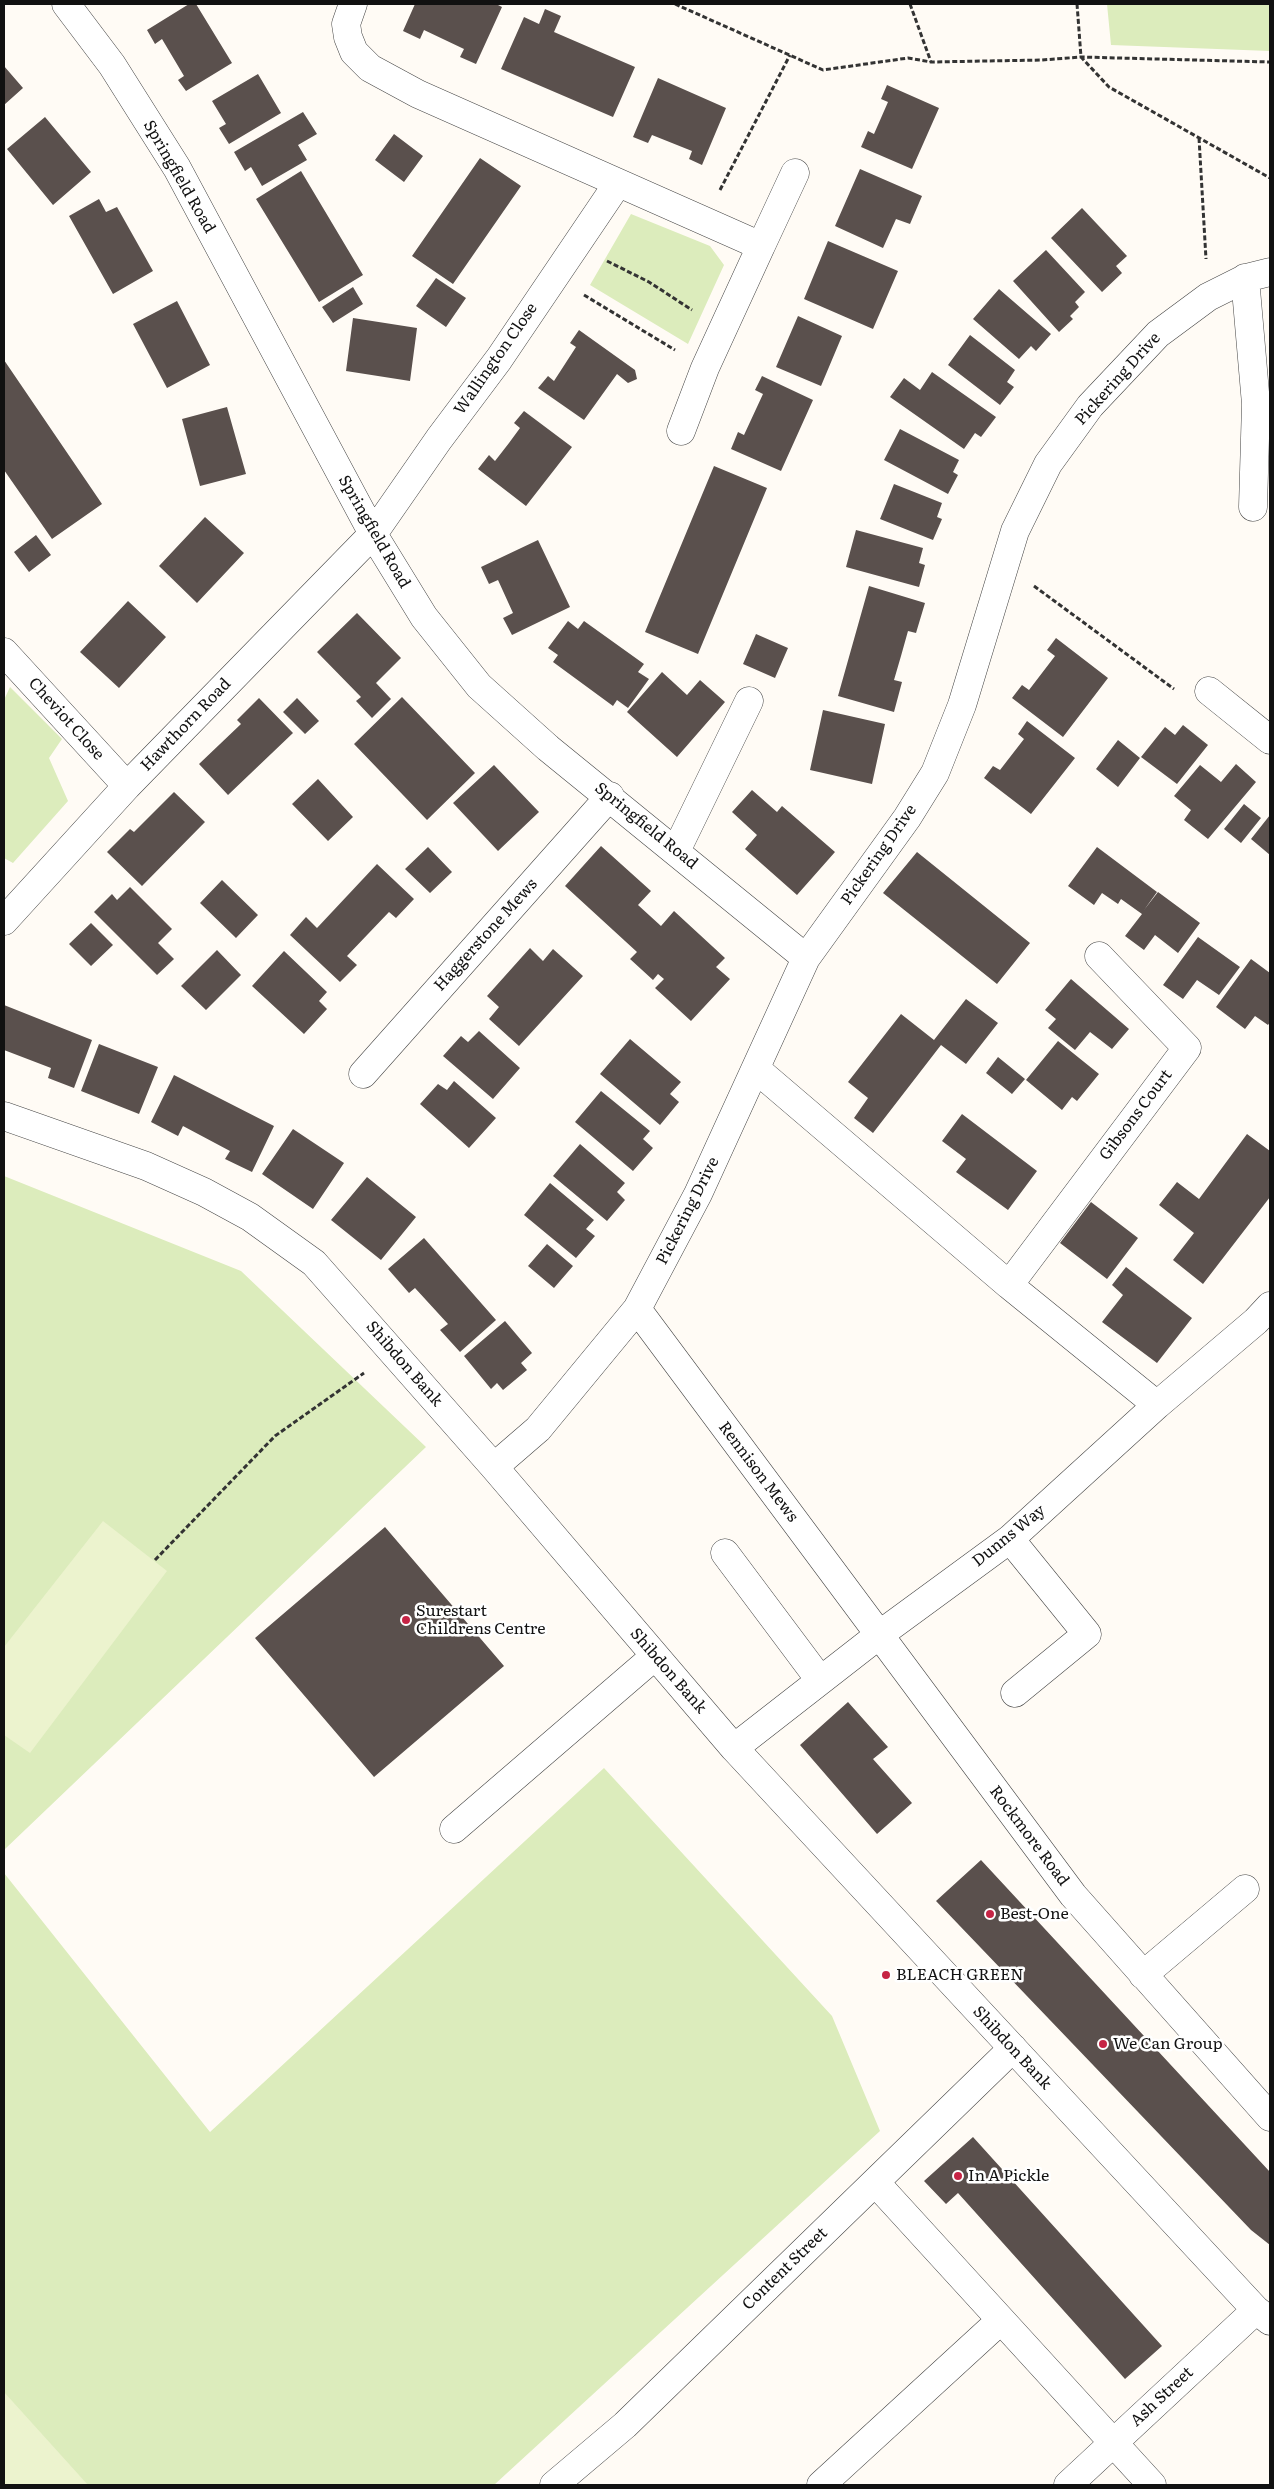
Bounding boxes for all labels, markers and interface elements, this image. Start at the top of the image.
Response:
street label: Springfield Road [139,117,219,237]
street label: Wallington Close [450,300,542,418]
street label: Pickering Drive [1071,329,1165,429]
street label: Springfield Road [334,472,414,592]
street label: Cheviot Close [24,674,108,764]
street label: Hawthorn Road [137,675,235,775]
street label: Springfield Road [591,779,701,873]
street label: Pickering Drive [837,801,921,909]
street label: Haggerstone Mews [430,875,542,995]
street label: Gibsons Court [1096,1066,1176,1164]
street label: Pickering Drive [653,1154,723,1268]
street label: Shibdon Bank [362,1317,446,1411]
street label: Rennison Mews [714,1418,802,1526]
street label: Dunns Way [969,1501,1049,1571]
place label: Surestart Childrens Centre [416,1601,546,1639]
marker: Surestart Childrens Centre [400,1614,412,1626]
street label: Shibdon Bank [626,1624,710,1718]
street label: Rockmore Road [985,1782,1073,1890]
place label: Best-One [1000,1904,1069,1924]
marker: Best-One [984,1908,996,1920]
place label: BLEACH GREEN [896,1965,1024,1985]
marker: BLEACH GREEN [880,1969,892,1981]
street label: Shibdon Bank [969,2002,1055,2094]
place label: We Can Group [1113,2034,1223,2054]
marker: We Can Group [1097,2038,1109,2050]
place label: In A Pickle [968,2166,1049,2186]
marker: In A Pickle [952,2170,964,2182]
street label: Content Street [739,2224,831,2314]
street label: Ash Street [1127,2363,1197,2431]

